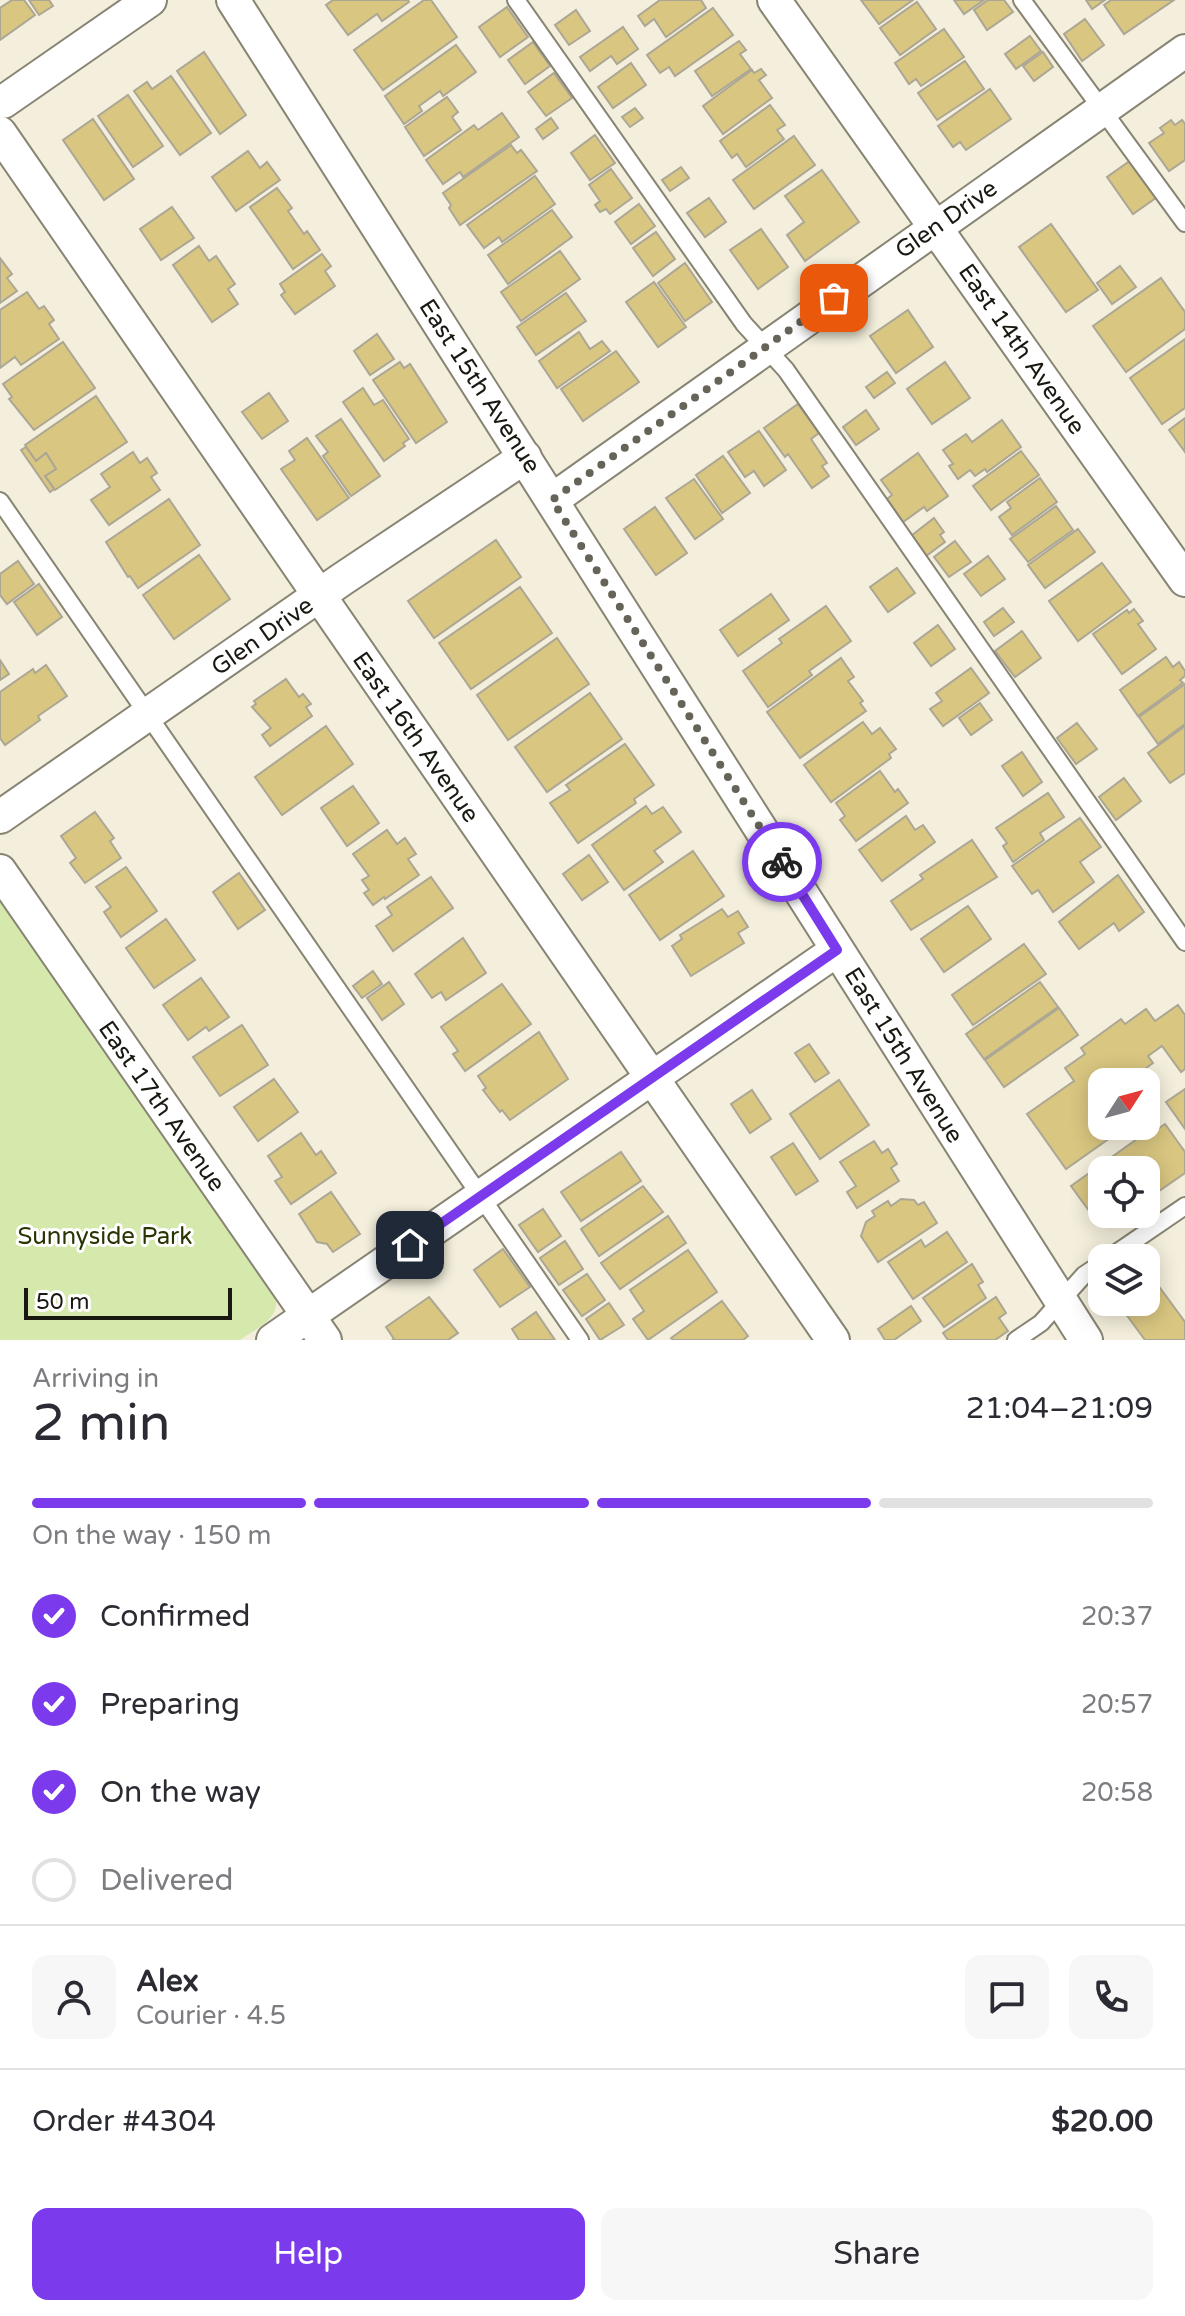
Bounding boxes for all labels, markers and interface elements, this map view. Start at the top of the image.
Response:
street label: Glen Drive [890,174,1003,265]
street label: East 14th Avenue [952,258,1091,440]
pin [800,264,868,332]
icon: bag [812,276,856,320]
street label: East 15th Avenue [413,294,547,479]
street label: Glen Drive [206,591,319,682]
street label: East 16th Avenue [346,646,485,828]
courier [742,822,822,902]
icon: bike [760,840,804,884]
street label: East 15th Avenue [838,962,969,1148]
street label: East 17th Avenue [92,1015,231,1197]
north arrow [1088,1068,1160,1140]
map controls [1088,1068,1160,1316]
button: locate [1088,1156,1160,1228]
pin [376,1211,444,1279]
park label: Sunnyside Park [18,1222,192,1251]
icon: home [388,1223,432,1267]
button: layers [1088,1244,1160,1316]
scale bar [24,1284,232,1320]
text: 50 m [36,1289,90,1315]
text: Arriving in [32,1363,159,1394]
text: 21:04–21:09 [966,1390,1153,1427]
text: 2 min [32,1392,171,1455]
text: On the way · 150 m [32,1520,271,1551]
icon: check [32,1594,76,1638]
text: Confirmed [100,1598,251,1635]
text: 20:37 [1081,1601,1153,1632]
icon: check [32,1682,76,1726]
text: Preparing [100,1686,240,1723]
text: 20:57 [1081,1689,1153,1720]
icon: check [32,1770,76,1814]
text: On the way [100,1774,261,1811]
text: 20:58 [1081,1777,1153,1808]
text: Delivered [100,1862,234,1899]
button: person [32,1955,116,2039]
button: chat [965,1955,1049,2039]
button: phone [1069,1955,1153,2039]
text: Alex [136,1963,199,2000]
text: Courier · 4.5 [136,2000,286,2031]
text: Order #4304 [32,2103,216,2140]
text: $20.00 [1051,2103,1153,2140]
button: Help [32,2208,585,2300]
button: Share [601,2208,1153,2300]

